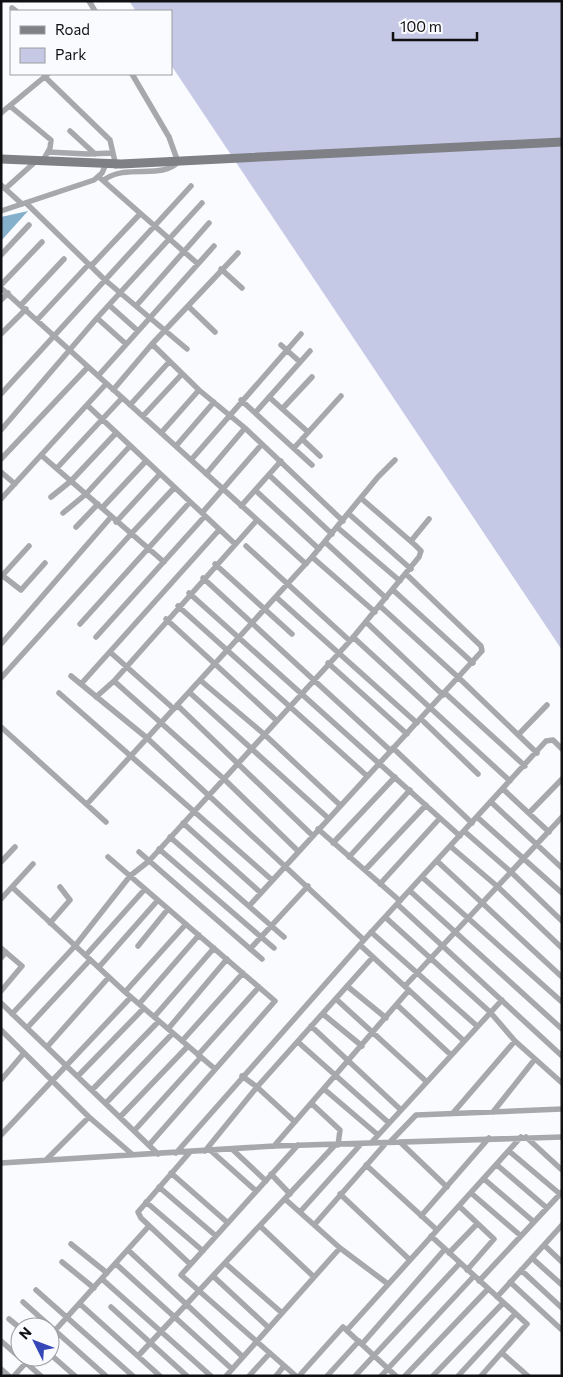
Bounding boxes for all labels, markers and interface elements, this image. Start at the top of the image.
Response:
legend [10,10,172,75]
scale bar [393,10,477,42]
text: 100 m [400,17,442,35]
text: Road [55,20,90,38]
text: Park [55,45,86,63]
north arrow [10,1317,60,1367]
text: N [15,1323,35,1343]

